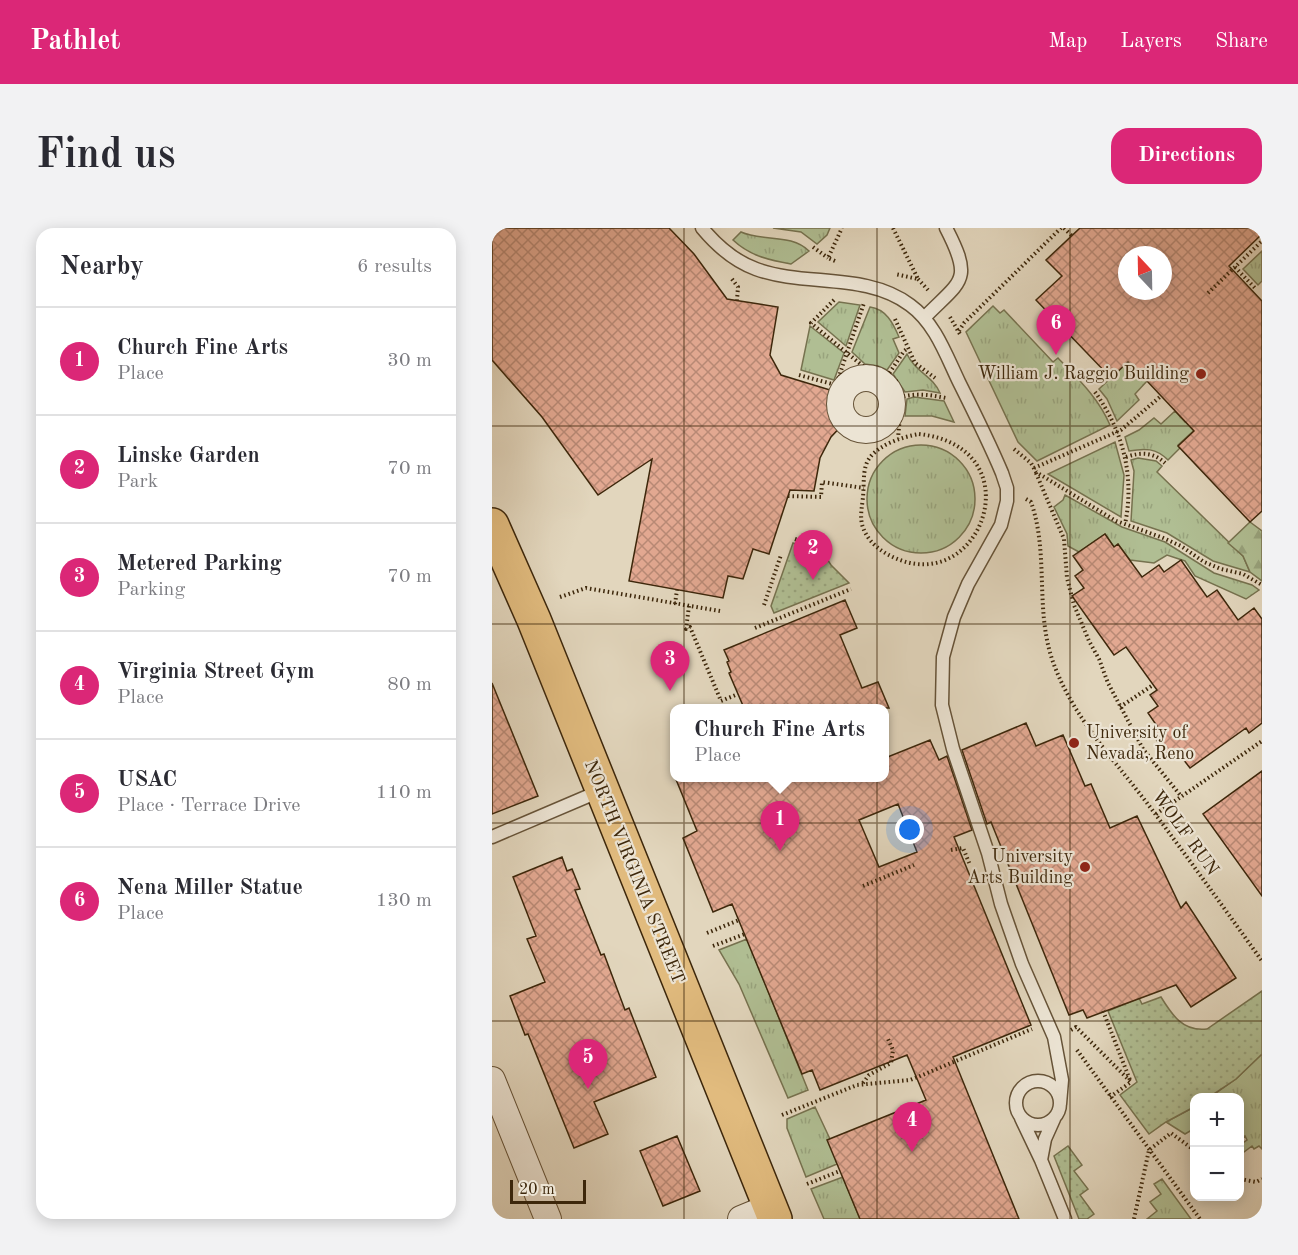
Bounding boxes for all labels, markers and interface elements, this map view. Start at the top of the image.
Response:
text: Pathlet [30,28,121,56]
text: Map [1048,31,1087,52]
text: Layers [1120,31,1182,52]
text: Share [1215,31,1268,52]
button: Directions [1111,128,1262,184]
text: Find us [36,135,175,177]
north arrow [1118,246,1172,300]
text: Nearby [60,254,144,280]
text: 6 results [357,257,432,277]
pin: 6 [1036,306,1076,355]
text: Church Fine Arts [117,337,288,359]
text: 1 [74,351,85,371]
text: 30 m [387,351,432,371]
text: Place [117,364,164,384]
place label: William J. Raggio Building [978,365,1189,383]
marker: William J. Raggio Building [1194,367,1208,381]
text: Linske Garden [117,445,260,467]
text: 2 [74,459,85,479]
text: 70 m [387,459,432,479]
text: Park [117,472,158,492]
pin: 2 [794,530,832,580]
text: Metered Parking [117,553,282,575]
text: 3 [74,567,85,587]
text: 70 m [387,567,432,587]
text: Parking [117,580,185,600]
pin: 3 [650,642,690,691]
text: Virginia Street Gym [117,661,315,683]
text: 4 [74,675,85,695]
text: 80 m [387,675,432,695]
text: Place [117,688,164,708]
popup [670,704,889,782]
text: Church Fine Arts [694,719,865,741]
place label: University of Nevada, Reno [1086,724,1194,763]
marker: University of Nevada, Reno [1067,736,1081,750]
text: Place [694,746,741,766]
street label: NORTH VIRGINIA STREET [581,758,687,986]
text: USAC [117,769,177,791]
text: 5 [74,783,85,803]
text: 110 m [376,783,432,803]
street label: WOLF RUN [1148,787,1222,879]
text: Place · Terrace Drive [117,796,301,816]
pin: 1 [760,802,800,851]
your location [895,815,924,844]
place label: University Arts Building [967,848,1073,887]
marker: University Arts Building [1078,860,1092,874]
text: Nena Miller Statue [117,877,303,899]
text: 6 [74,891,85,911]
text: 130 m [376,891,432,911]
text: Place [117,904,164,924]
pin: 5 [568,1040,608,1089]
map controls [1190,1093,1244,1201]
button: + [1190,1093,1244,1147]
pin: 4 [892,1102,932,1152]
button: − [1190,1147,1244,1201]
scale bar [510,1177,586,1204]
text: 20 m [519,1182,555,1198]

